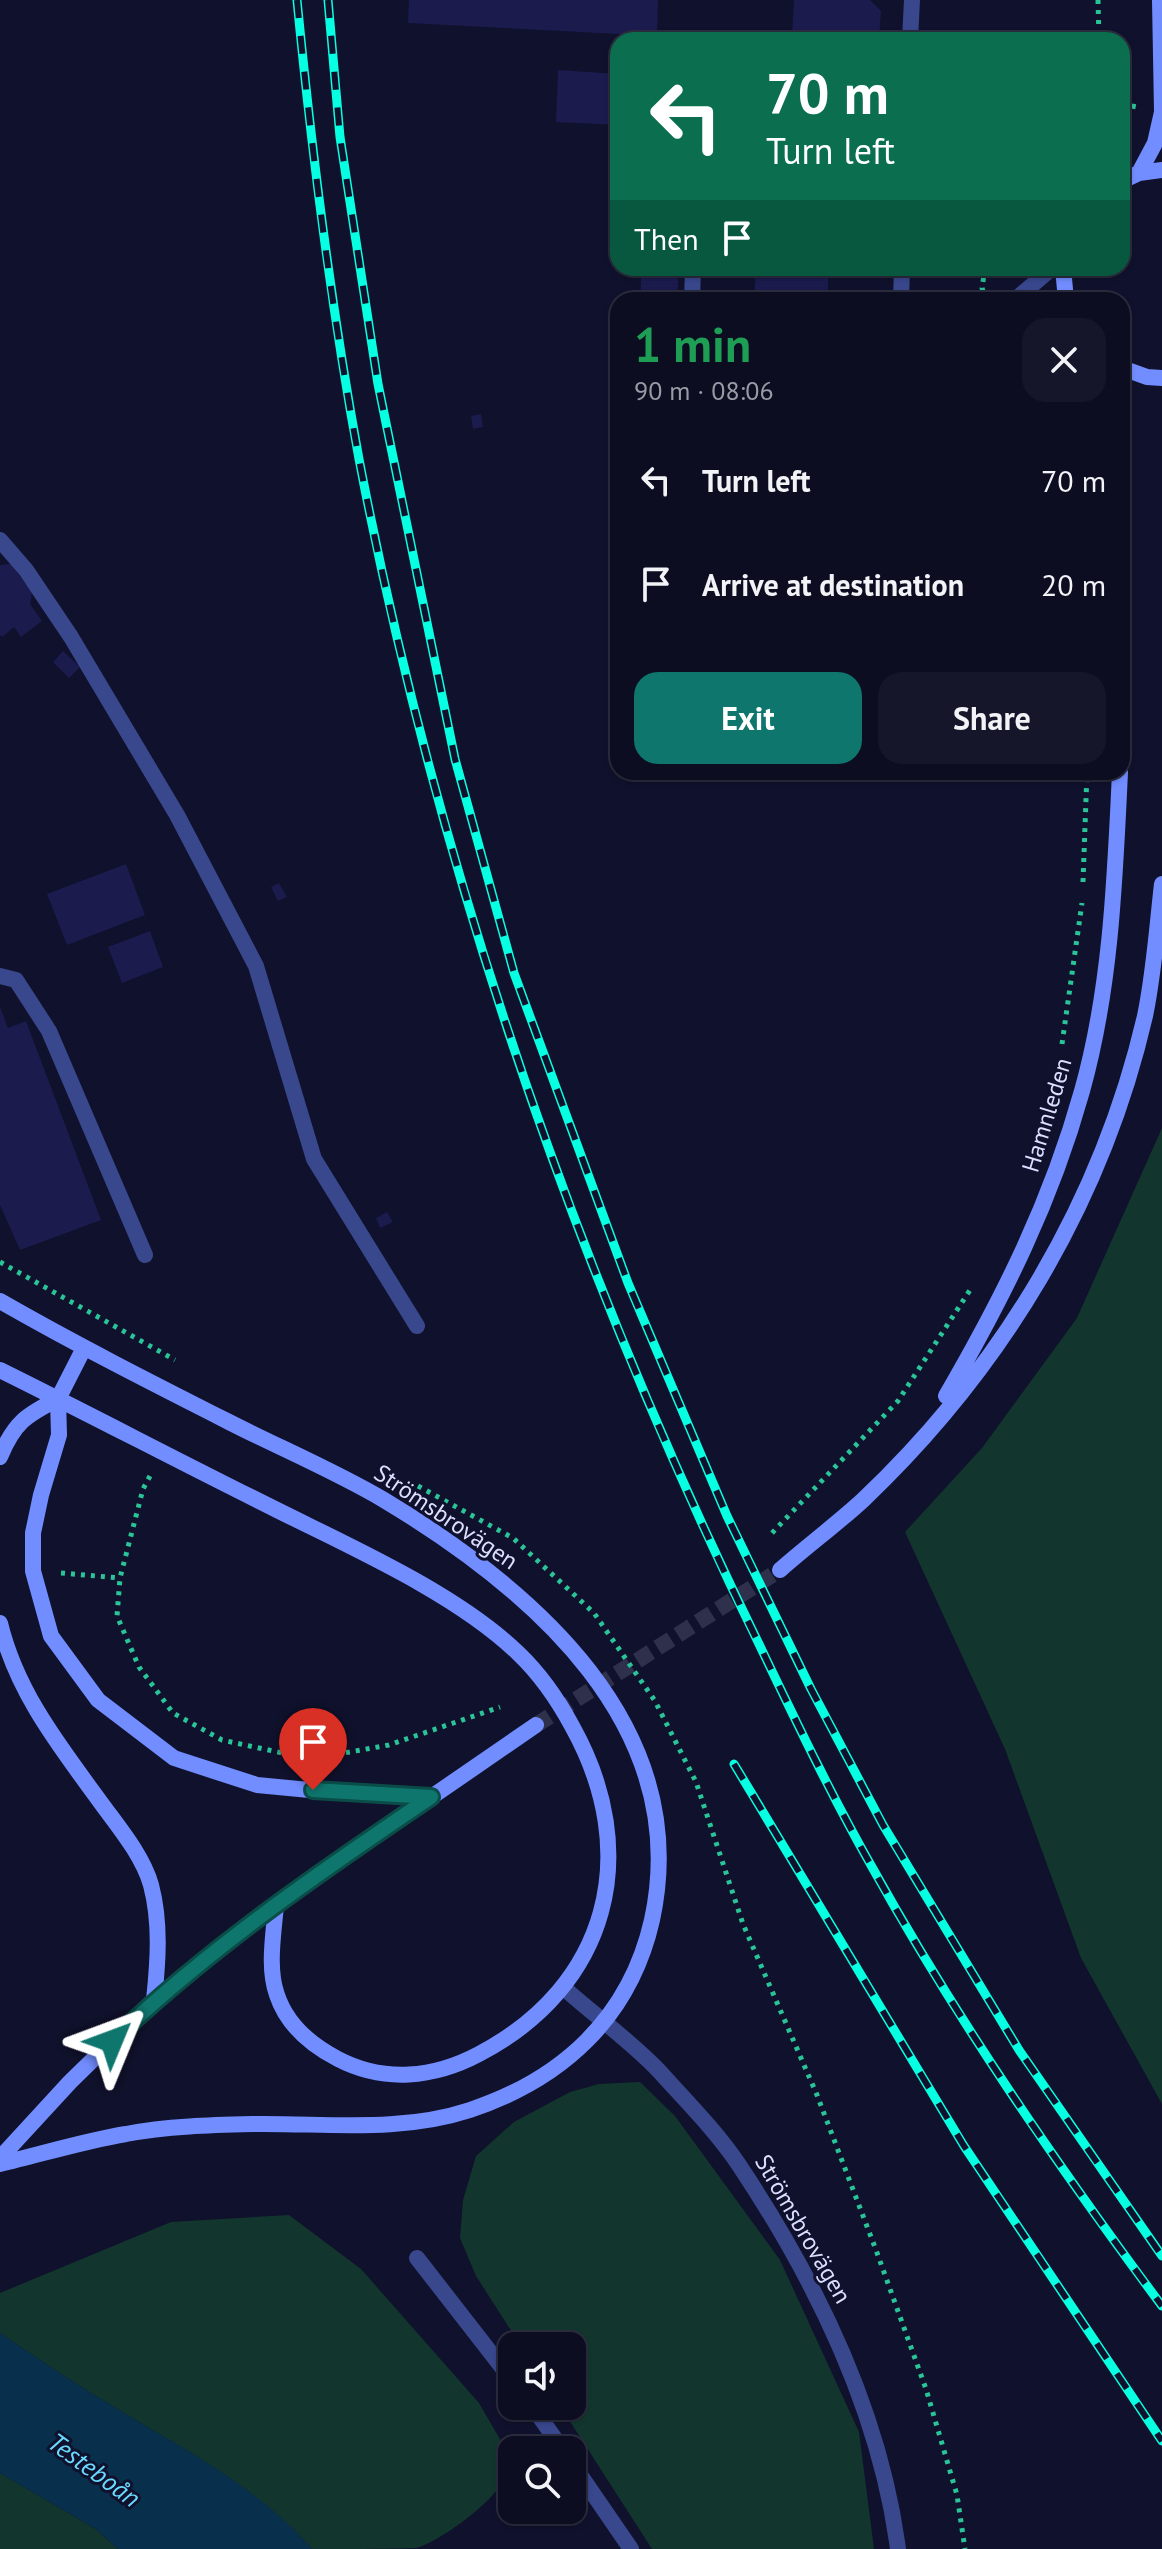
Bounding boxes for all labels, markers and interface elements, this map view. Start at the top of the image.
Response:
text: 70 m [766,57,889,129]
icon: left [634,64,738,168]
text: Turn left [766,127,895,174]
icon: arrive [715,216,759,260]
text: Then [634,219,699,258]
text: 1 min [634,313,751,375]
button: close [1022,318,1106,402]
text: 90 m · 08:06 [634,374,774,407]
icon: left [634,458,678,502]
text: Turn left [702,461,810,500]
text: 70 m [1041,461,1106,500]
icon: arrive [634,562,678,606]
text: Arrive at destination [702,565,964,604]
text: 20 m [1041,565,1106,604]
button: Exit [634,672,862,764]
button: Share [878,672,1106,764]
street label: Hamnleden [1014,1054,1079,1176]
street label: Strömsbrovägen [368,1457,524,1576]
pin [279,1708,347,1790]
icon: arrive [291,1720,335,1764]
position arrow [70,1999,154,2083]
street label: Strömsbrovägen [748,2149,859,2309]
map controls [498,2332,586,2524]
button: sound [498,2332,586,2420]
water label: Testeboån [42,2425,147,2514]
button: search [498,2436,586,2524]

